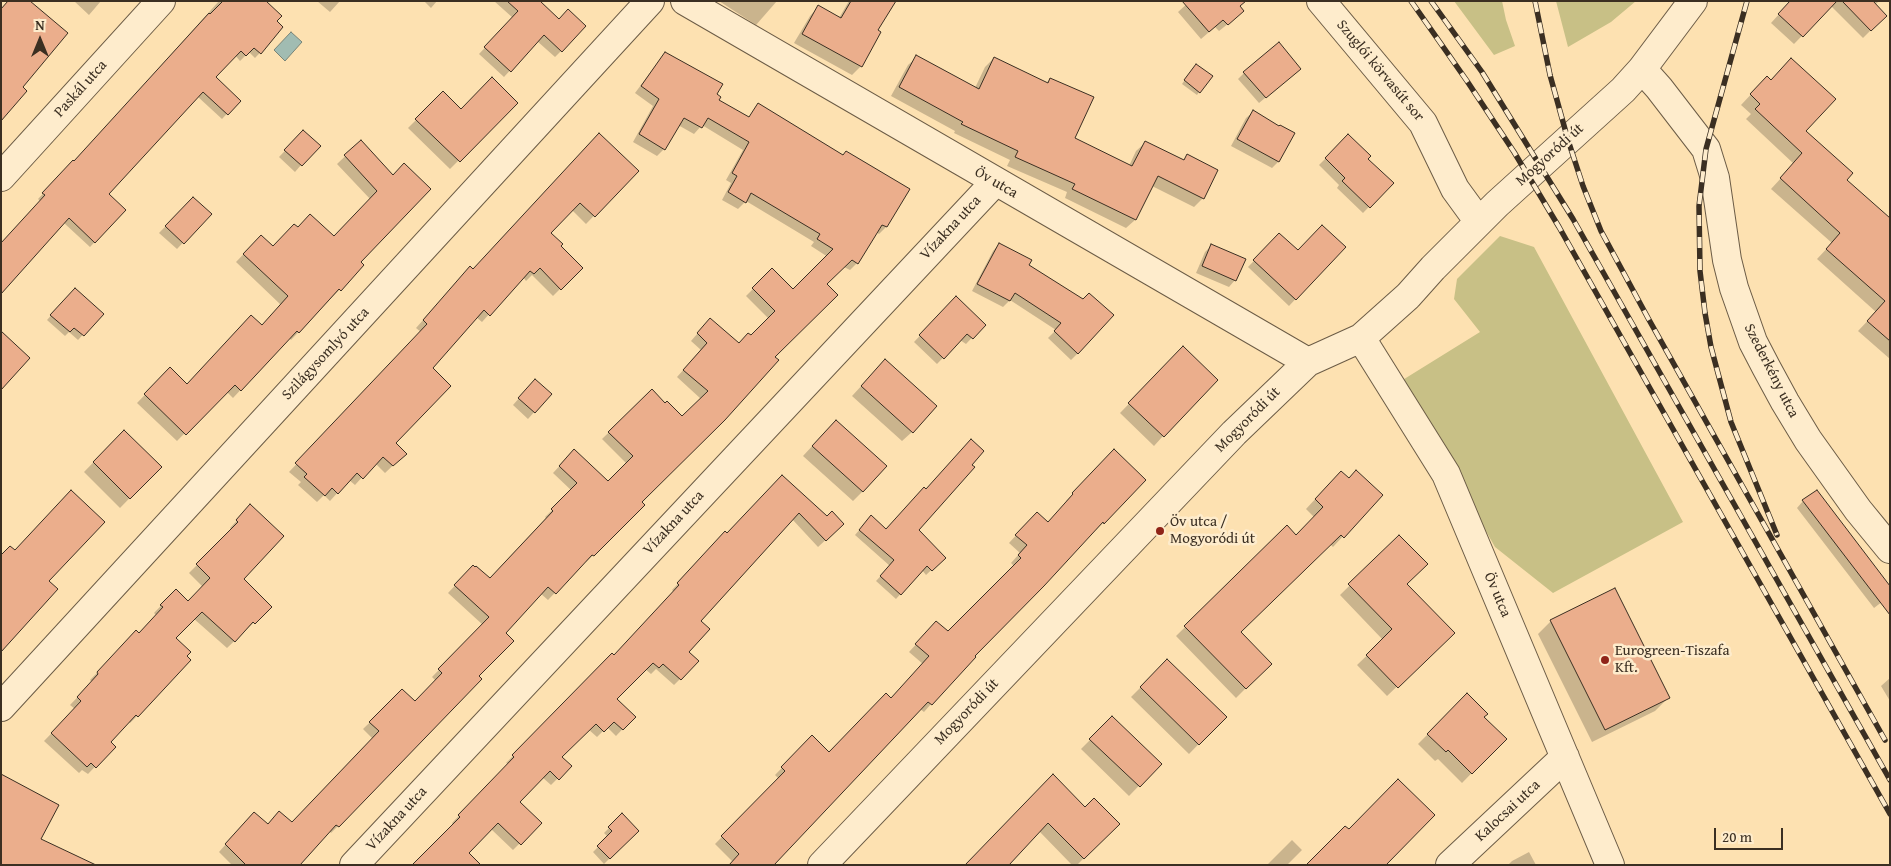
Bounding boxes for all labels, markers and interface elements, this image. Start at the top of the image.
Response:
north arrow [15,15,65,65]
text: N [35,15,45,35]
street label: Szuglói körvasút sor [1332,17,1428,125]
street label: Paskál utca [51,57,111,121]
street label: Mogyoródi út [1512,120,1588,190]
street label: Öv utca [971,163,1021,203]
street label: Vízakna utca [917,192,985,264]
street label: Szilágysomlyó utca [279,304,373,404]
street label: Szederkény utca [1740,321,1802,421]
street label: Mogyoródi út [1212,384,1284,456]
street label: Vízakna utca [640,487,708,559]
place label: Öv utca / Mogyoródi út [1170,513,1255,548]
marker: Öv utca / Mogyoródi út [1154,525,1166,537]
street label: Öv utca [1480,570,1514,620]
place label: Eurogreen-Tiszafa Kft. [1615,642,1730,677]
marker: Eurogreen-Tiszafa Kft. [1599,654,1611,666]
street label: Mogyoródi út [931,675,1003,749]
street label: Kalocsai utca [1472,776,1544,846]
street label: Vízakna utca [363,783,431,855]
scale bar [1716,818,1785,850]
text: 20 m [1722,826,1752,847]

